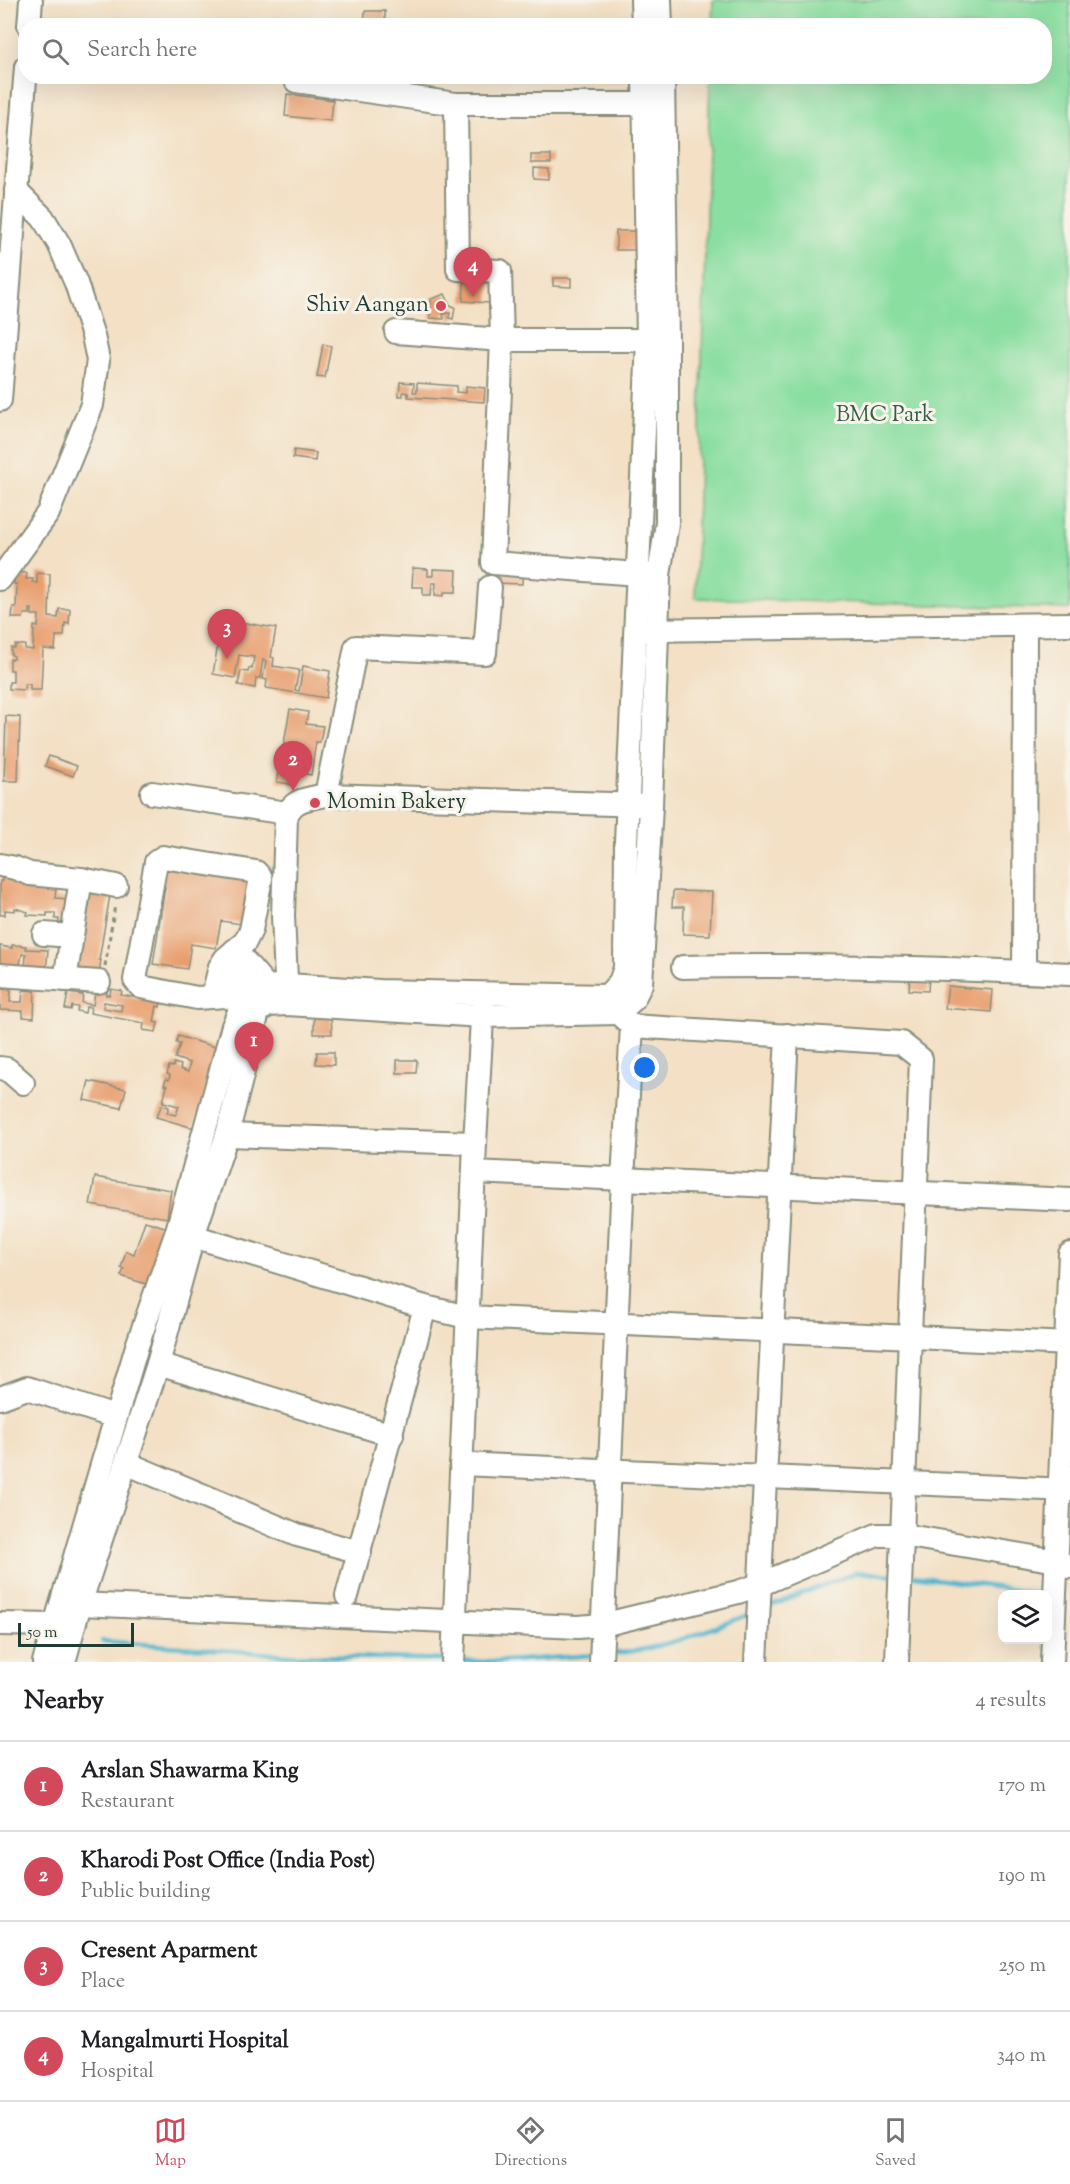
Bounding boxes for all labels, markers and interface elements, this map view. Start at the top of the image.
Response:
search box [18,18,1052,84]
icon: search [39,35,72,68]
text: Search here [87,35,197,67]
pin: 4 [454,248,492,297]
place label: Shiv Aangan [306,290,429,322]
marker: Shiv Aangan [434,299,448,313]
park label: BMC Park [836,400,934,432]
pin: 3 [208,610,246,659]
pin: 2 [274,742,312,791]
place label: Momin Bakery [327,787,466,819]
marker: Momin Bakery [308,796,322,810]
pin: 1 [234,1022,274,1072]
your location [630,1053,659,1082]
map controls [998,1590,1052,1644]
button: layers [998,1590,1052,1644]
scale bar [18,1620,134,1648]
text: 50 m [27,1622,58,1645]
text: Nearby [24,1683,104,1720]
text: 4 results [975,1687,1046,1716]
text: Arslan Shawarma King [81,1756,298,1788]
text: 1 [40,1772,47,1801]
text: 170 m [998,1772,1046,1801]
text: Restaurant [81,1788,174,1817]
text: Kharodi Post Office (India Post) [81,1846,375,1878]
text: 2 [39,1862,48,1891]
text: 190 m [998,1862,1046,1891]
text: Public building [81,1878,211,1907]
text: Cresent Aparment [81,1936,257,1968]
text: 3 [39,1952,48,1981]
text: 250 m [998,1952,1046,1981]
text: Place [81,1968,125,1997]
text: Mangalmurti Hospital [81,2026,289,2058]
text: 4 [38,2042,49,2071]
text: 340 m [997,2042,1046,2071]
text: Hospital [81,2058,154,2087]
tab: Map [154,2114,187,2173]
tab: Directions [495,2114,567,2173]
tab: Saved [875,2114,916,2173]

